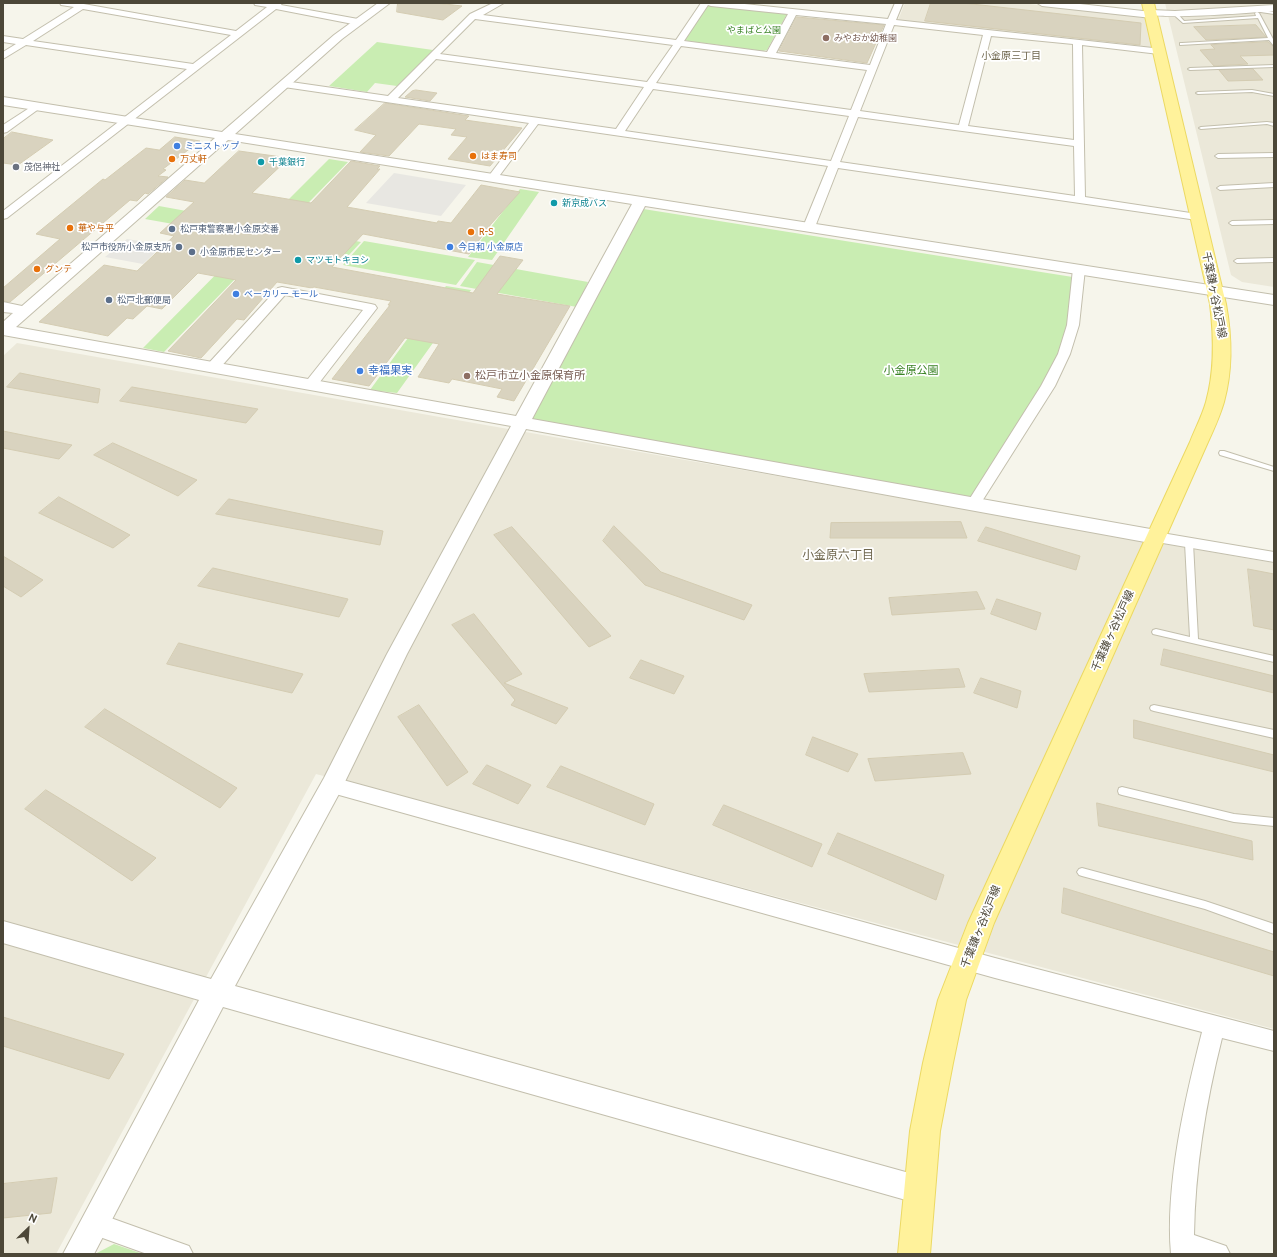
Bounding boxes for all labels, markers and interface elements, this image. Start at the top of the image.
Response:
park label: やまばと公園 [727,25,781,35]
marker: みやおか幼稚園 [821,33,831,43]
place label: みやおか幼稚園 [834,33,897,43]
district label: 小金原三丁目 [981,50,1041,62]
marker: ミニストップ [172,141,182,151]
place label: ミニストップ [185,141,239,151]
marker: はま寿司 [468,151,478,161]
place label: はま寿司 [481,151,517,161]
marker: 万丈軒 [167,154,177,164]
place label: 万丈軒 [180,154,207,164]
marker: 千葉銀行 [256,157,266,167]
place label: 千葉銀行 [269,157,305,167]
marker: 茂侶神社 [11,162,21,172]
place label: 茂侶神社 [24,162,60,172]
marker: 新京成バス [549,198,559,208]
place label: 新京成バス [562,198,607,208]
marker: 華や与平 [65,223,75,233]
place label: 華や与平 [78,223,114,233]
marker: 松戸東警察署小金原交番 [167,224,177,234]
place label: 松戸東警察署小金原交番 [180,224,279,234]
marker: R-S [466,227,476,237]
place label: R-S [479,227,493,237]
place label: 松戸市役所小金原支所 [81,242,171,252]
marker: 松戸市役所小金原支所 [174,242,184,252]
marker: 今日和 小金原店 [445,242,455,252]
place label: 今日和 小金原店 [458,242,523,252]
marker: 小金原市民センター [187,247,197,257]
place label: 小金原市民センター [200,247,281,257]
street label: 千葉鎌ヶ谷松戸線 [1199,251,1229,339]
marker: マツモトキヨシ [293,255,303,265]
place label: マツモトキヨシ [306,255,369,265]
marker: グンテ [32,264,42,274]
place label: グンテ [45,264,72,274]
marker: ベーカリー モール [231,289,241,299]
place label: ベーカリー モール [244,289,318,299]
marker: 松戸北郵便局 [104,295,114,305]
place label: 松戸北郵便局 [117,295,171,305]
place label: 幸福果実 [368,364,412,378]
park label: 小金原公園 [884,364,938,378]
marker: 幸福果実 [355,366,365,376]
place label: 松戸市立小金原保育所 [475,369,585,383]
marker: 松戸市立小金原保育所 [462,371,472,381]
district label: 小金原六丁目 [802,548,874,562]
street label: 千葉鎌ヶ谷松戸線 [1089,588,1137,674]
street label: 千葉鎌ヶ谷松戸線 [958,884,1004,970]
north arrow [8,1209,48,1249]
text: N [27,1210,40,1226]

